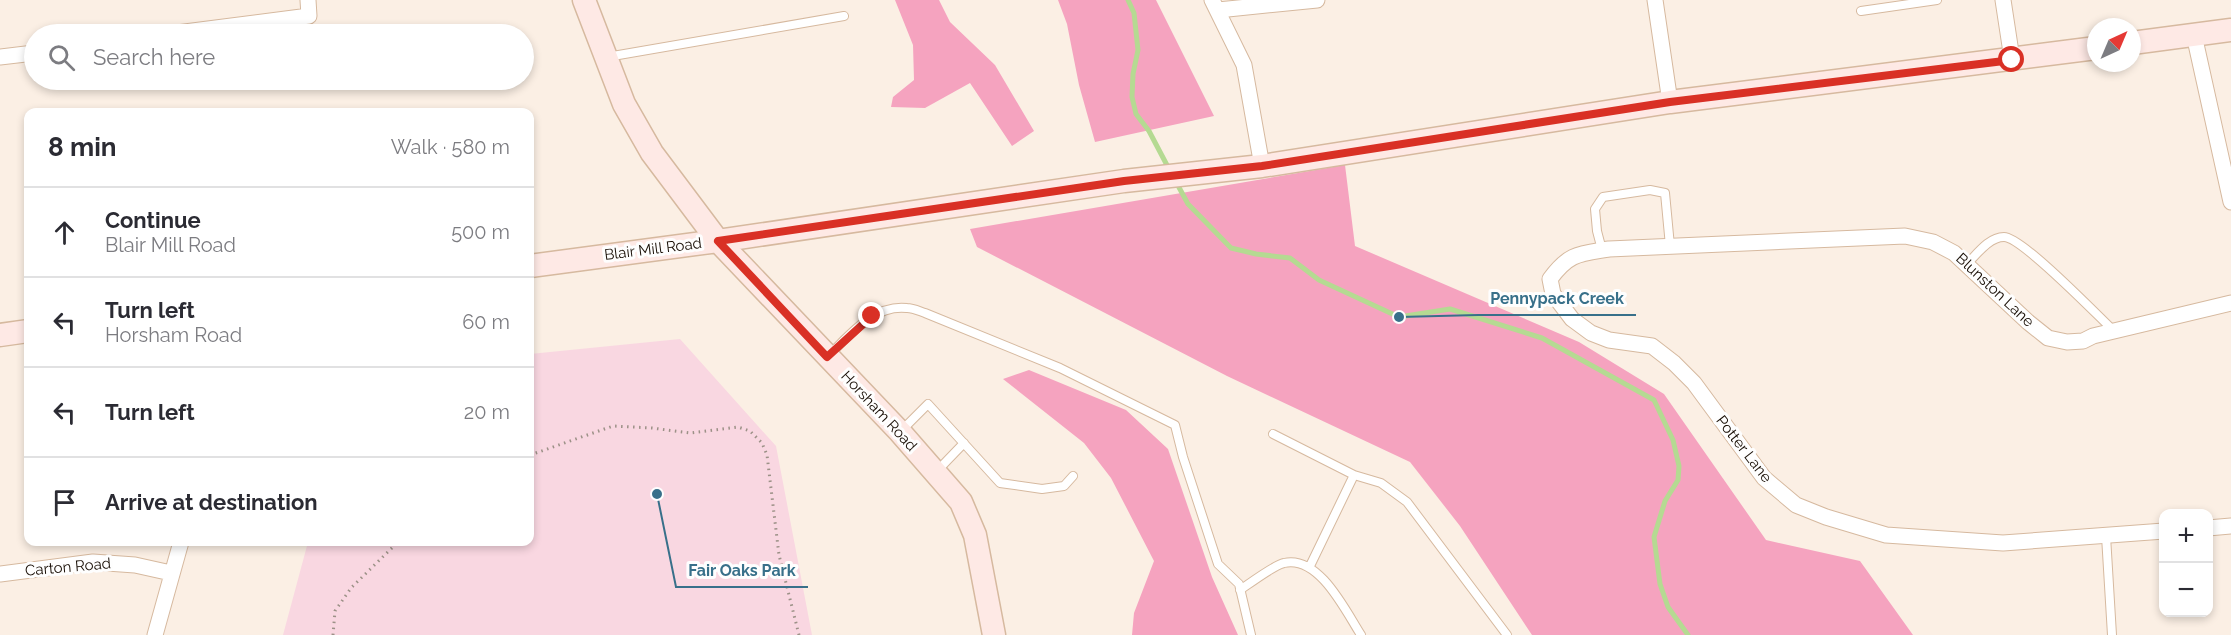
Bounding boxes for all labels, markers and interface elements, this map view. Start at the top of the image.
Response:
north arrow [2087,18,2141,72]
search box [24,24,534,90]
icon: search [45,41,78,74]
text: Search here [93,44,215,70]
route start [1998,46,2024,72]
text: 8 min [48,132,116,162]
text: Walk · 580 m [391,135,510,159]
text: Continue [105,207,201,233]
icon: ahead [48,216,81,249]
text: 500 m [451,220,510,244]
text: Blair Mill Road [105,233,236,257]
street label: Blair Mill Road [603,234,703,264]
street label: Blunston Lane [1952,249,2038,331]
callout: Pennypack Creek [1478,281,1636,315]
text: Pennypack Creek [1490,289,1624,308]
text: Turn left [105,297,195,323]
route end [858,302,884,328]
icon: left [48,306,81,339]
text: 60 m [462,310,510,334]
text: Horsham Road [105,323,242,347]
street label: Horsham Road [837,367,921,455]
icon: left [48,396,81,429]
text: Turn left [105,399,195,425]
text: 20 m [464,400,510,424]
street label: Potter Lane [1712,412,1776,486]
icon: arrive [48,486,81,519]
text: Arrive at destination [105,489,318,515]
map controls [2159,509,2213,617]
button: + [2159,509,2213,563]
callout: Fair Oaks Park [676,553,808,587]
street label: Carton Road [24,554,112,580]
text: Fair Oaks Park [688,561,796,580]
button: − [2159,563,2213,617]

